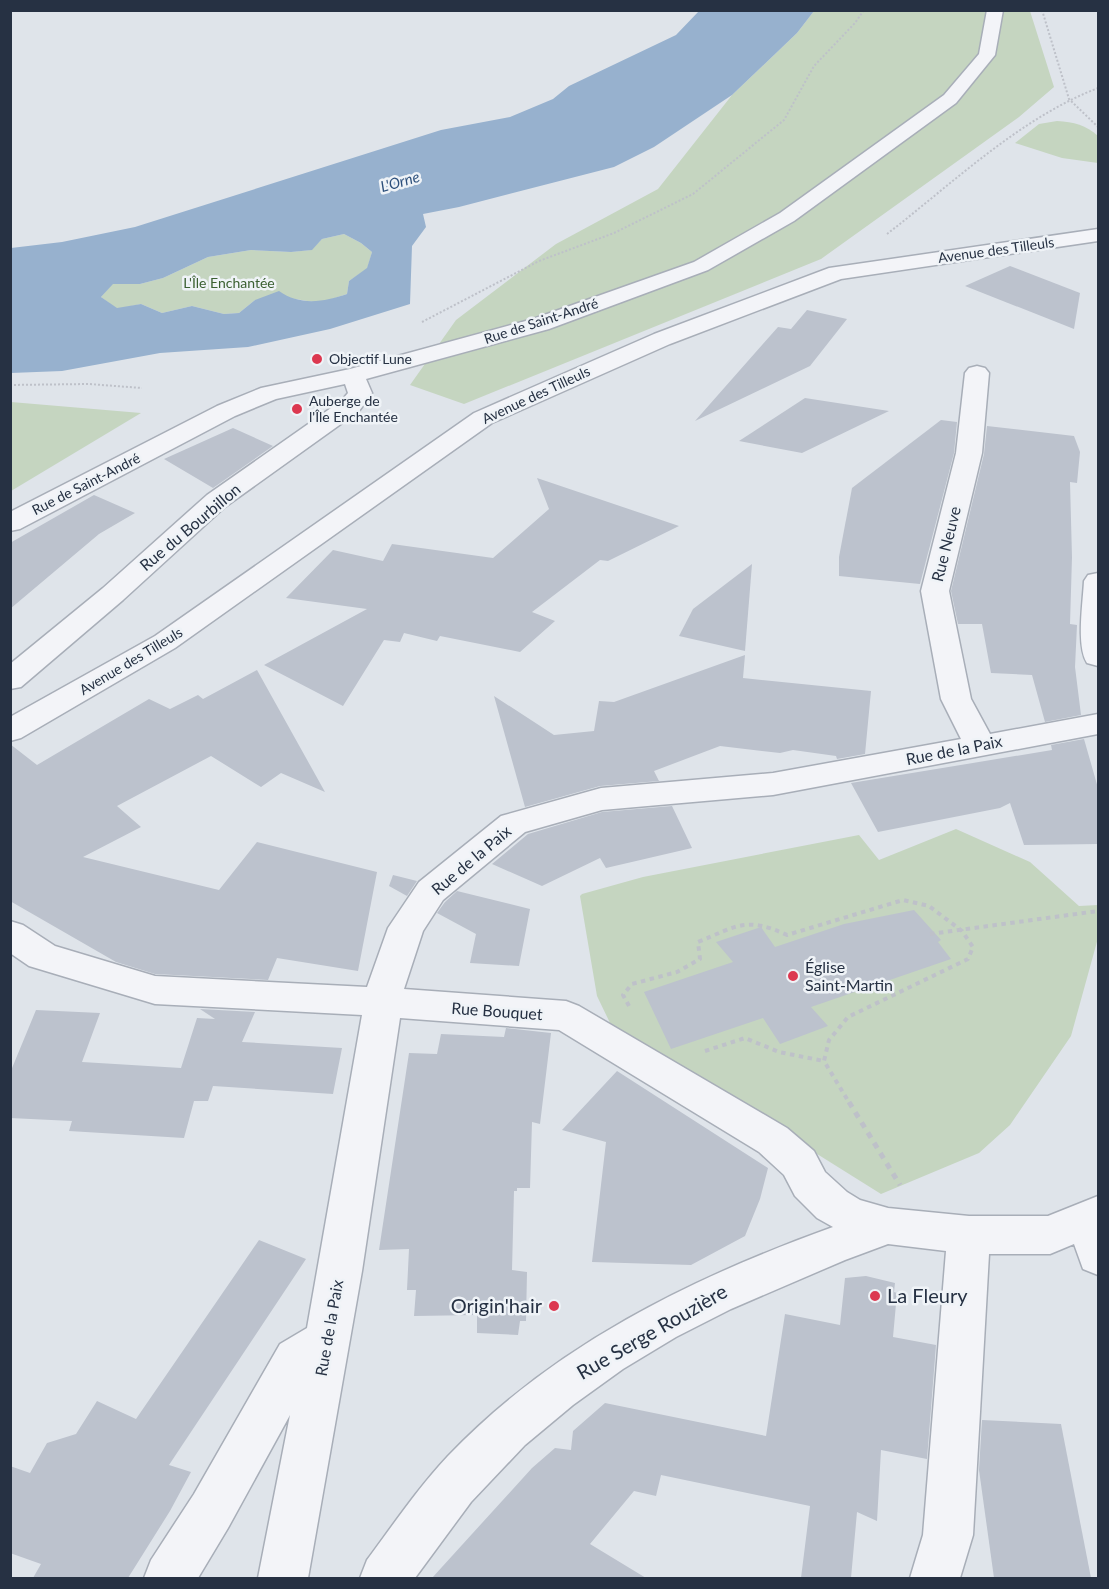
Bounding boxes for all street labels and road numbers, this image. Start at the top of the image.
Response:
street label: Avenue des Tilleuls [937,233,1055,266]
street label: Rue de Saint-André [482,294,600,347]
street label: Avenue des Tilleuls [479,362,592,427]
street label: Rue de Saint-André [29,449,143,518]
street label: Rue du Bourbillon [135,479,244,574]
street label: Rue Neuve [927,504,964,584]
street label: Avenue des Tilleuls [76,623,185,698]
street label: Rue de la Paix [904,731,1004,768]
street label: Rue de la Paix [427,821,514,898]
street label: Rue Bouquet [451,998,544,1023]
street label: Rue de la Paix [311,1278,346,1378]
street label: Rue Serge Rouzière [572,1278,731,1384]

